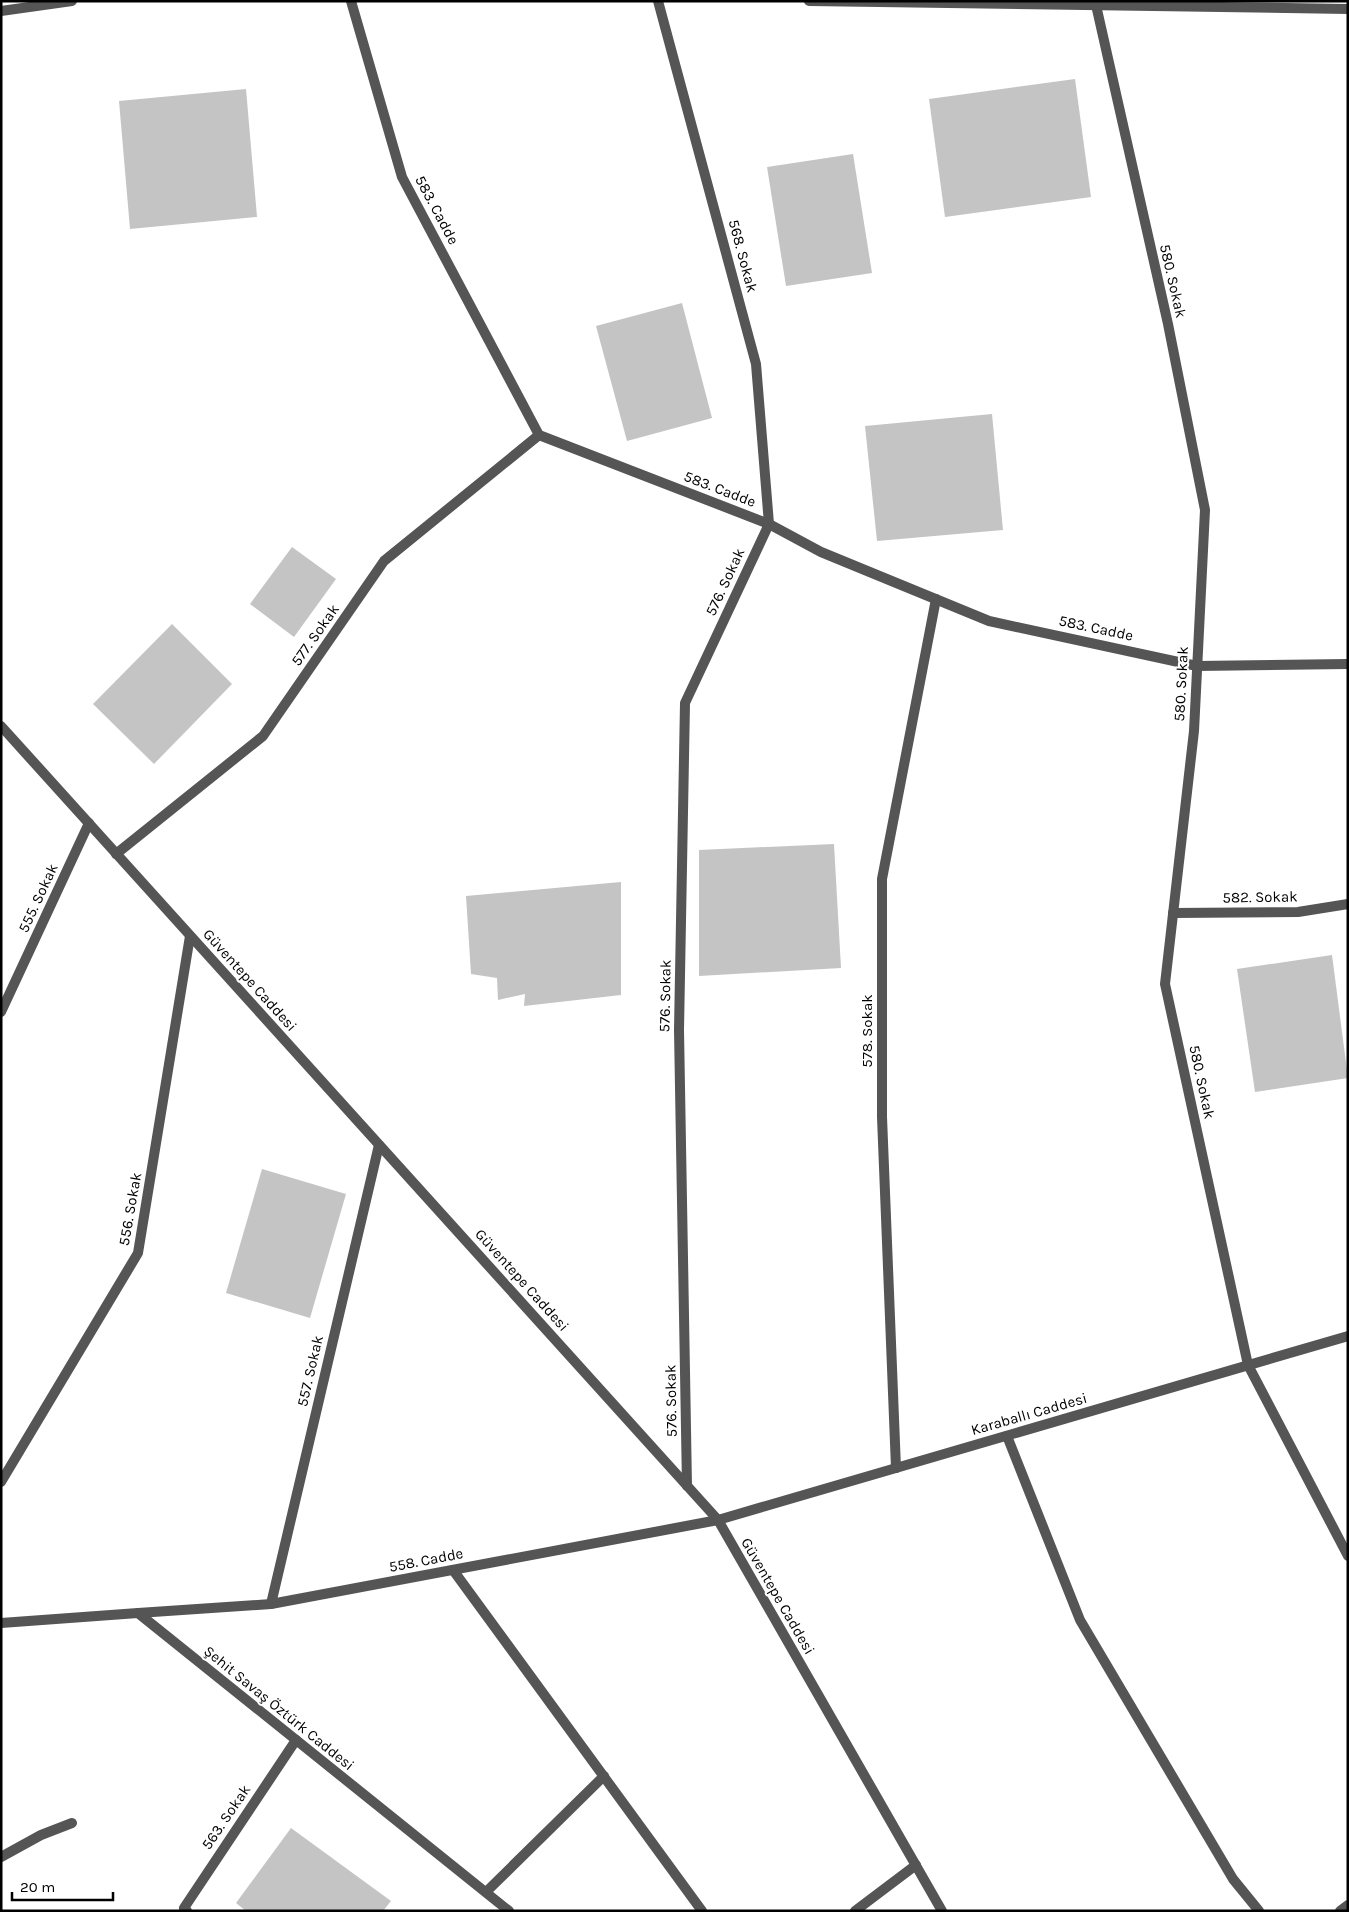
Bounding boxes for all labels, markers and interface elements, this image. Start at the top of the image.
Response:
street label: 583. Cadde [411,172,463,248]
street label: 568. Sokak [725,217,761,295]
street label: 580. Sokak [1156,242,1190,320]
street label: 583. Cadde [681,467,759,511]
street label: 576. Sokak [701,545,749,619]
street label: 577. Sokak [287,601,343,669]
street label: 583. Cadde [1057,611,1135,645]
street label: 580. Sokak [1170,646,1192,722]
street label: 555. Sokak [14,861,62,935]
street label: 582. Sokak [1222,887,1298,907]
street label: Güventepe Caddesi [199,925,301,1035]
street label: 576. Sokak [655,959,675,1033]
street label: 578. Sokak [858,994,876,1068]
street label: 580. Sokak [1185,1043,1219,1121]
street label: 556. Sokak [115,1171,145,1247]
street label: Güventepe Caddesi [471,1225,573,1335]
street label: 557. Sokak [293,1334,327,1408]
street label: 576. Sokak [661,1364,681,1438]
street label: Karaballı Caddesi [969,1389,1089,1439]
street label: Güventepe Caddesi [737,1534,819,1658]
street label: 558. Cadde [387,1544,465,1576]
street label: Şehit Savaş Öztürk Caddesi [200,1642,358,1774]
street label: 563. Sokak [198,1781,254,1853]
scale bar [12,1870,114,1902]
text: 20 m [20,1878,55,1896]

